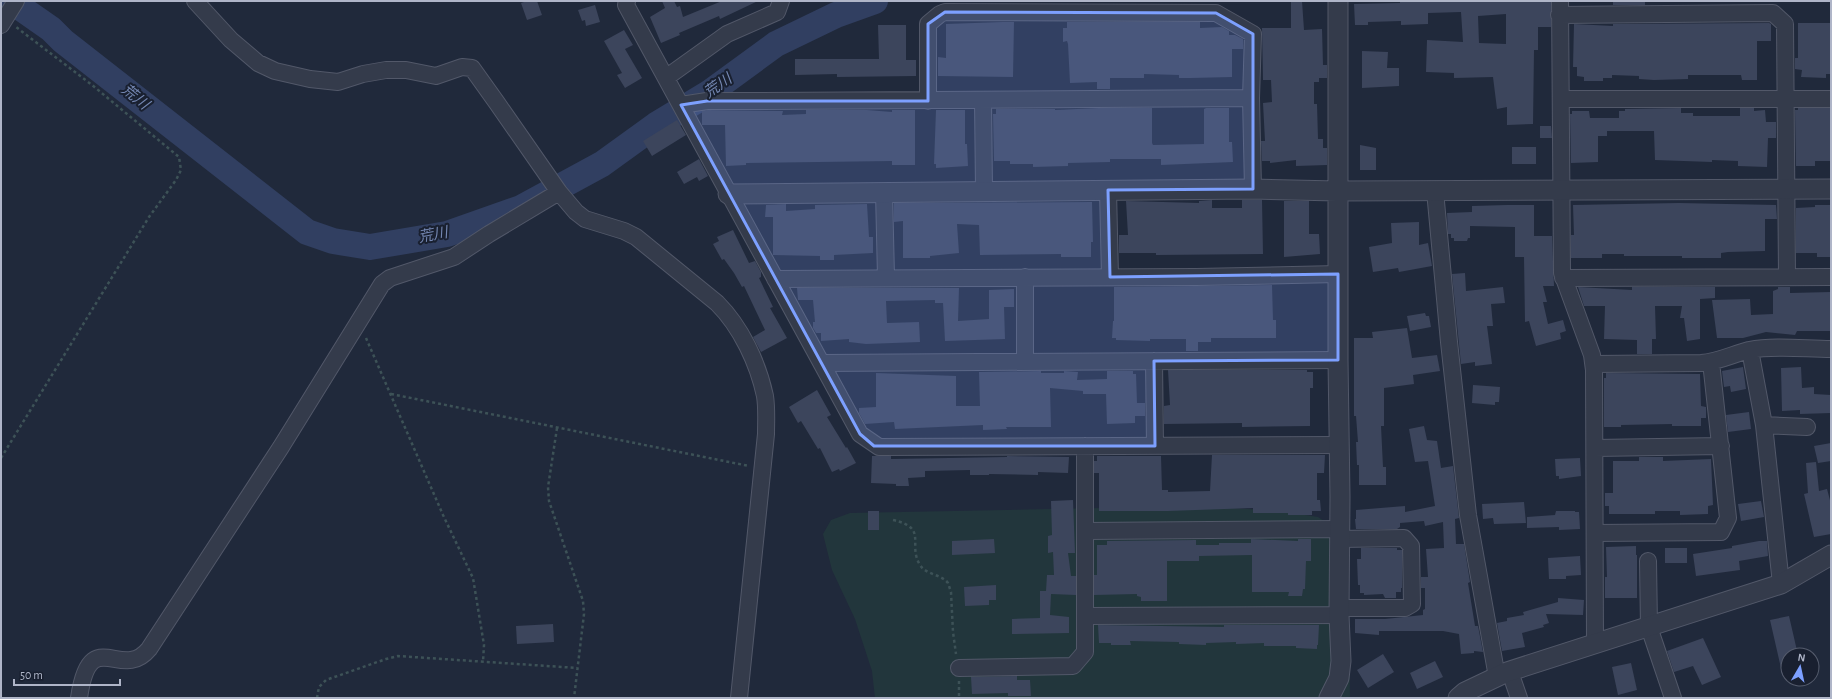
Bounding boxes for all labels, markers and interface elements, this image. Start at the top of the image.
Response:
water label: 荒川 [701,69,736,101]
water label: 荒川 [119,81,154,114]
water label: 荒川 [417,223,451,245]
north arrow [1780,647,1820,687]
text: N [1797,652,1806,664]
scale bar [14,661,120,687]
text: 50 m [20,669,43,681]

